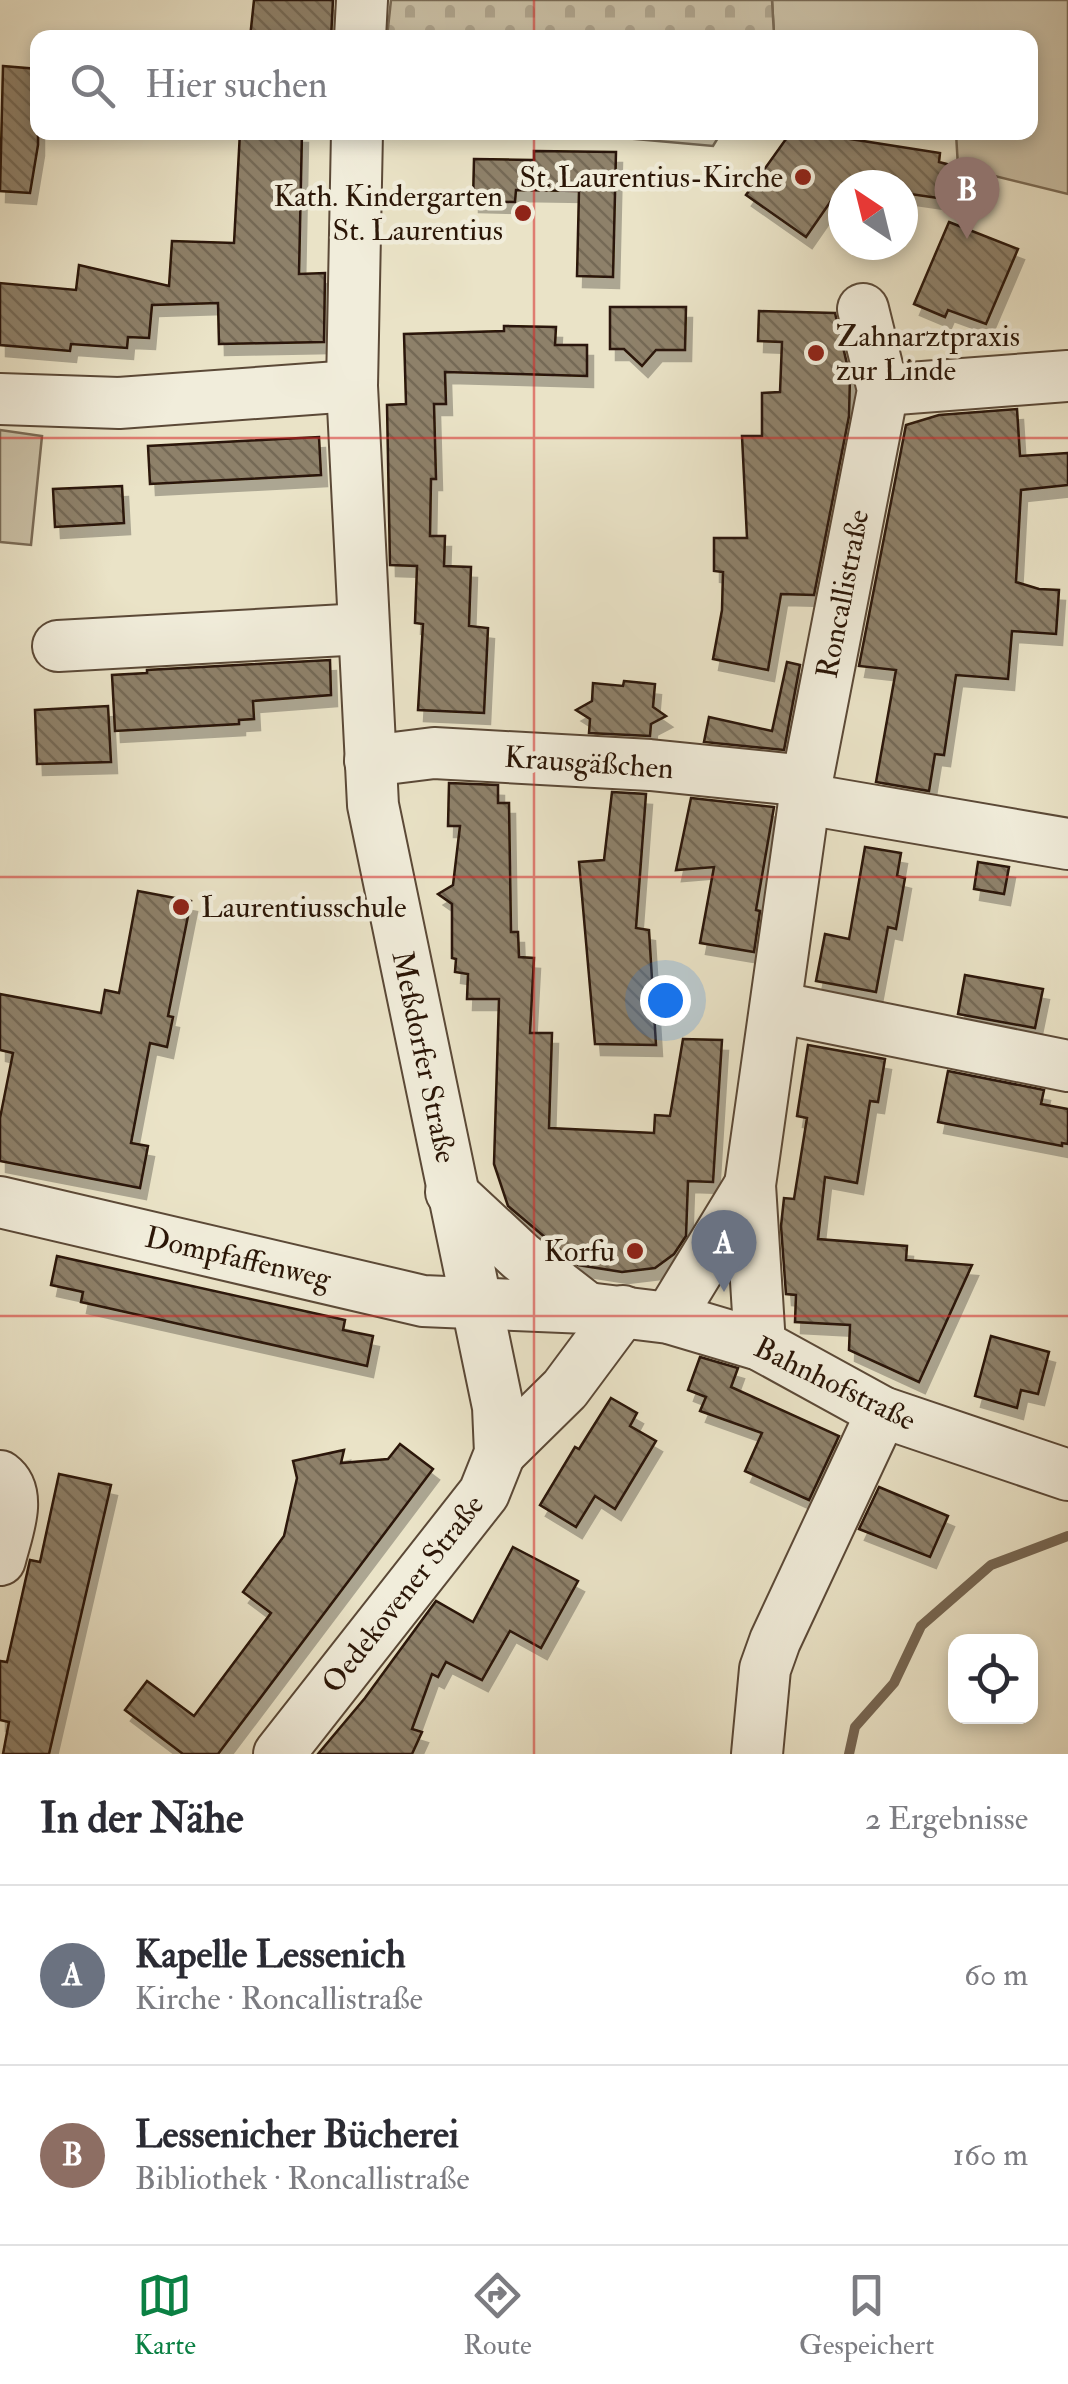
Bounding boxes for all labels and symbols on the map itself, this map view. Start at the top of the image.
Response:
pin: B [934,156,1000,239]
place label: St. Laurentius-Kirche [519,159,783,196]
marker: St. Laurentius-Kirche [792,166,814,188]
north arrow [828,170,918,260]
place label: Kath. Kindergarten St. Laurentius [273,178,503,249]
marker: Kath. Kindergarten St. Laurentius [512,202,534,224]
place label: Zahnarztpraxis zur Linde [836,318,1020,389]
marker: Zahnarztpraxis zur Linde [805,342,827,364]
street label: Roncallistraße [809,507,877,681]
street label: Krausgäßchen [503,739,675,787]
place label: Laurentiusschule [201,889,406,926]
marker: Laurentiusschule [170,896,192,918]
street label: Meßdorfer Straße [383,948,465,1166]
your location [640,975,691,1026]
pin: A [692,1210,756,1292]
street label: Dompfaffenweg [141,1219,336,1298]
place label: Korfu [544,1233,615,1270]
marker: Korfu [624,1240,646,1262]
street label: Bahnhofstraße [748,1329,922,1439]
street label: Oedekovener Straße [314,1487,492,1701]

